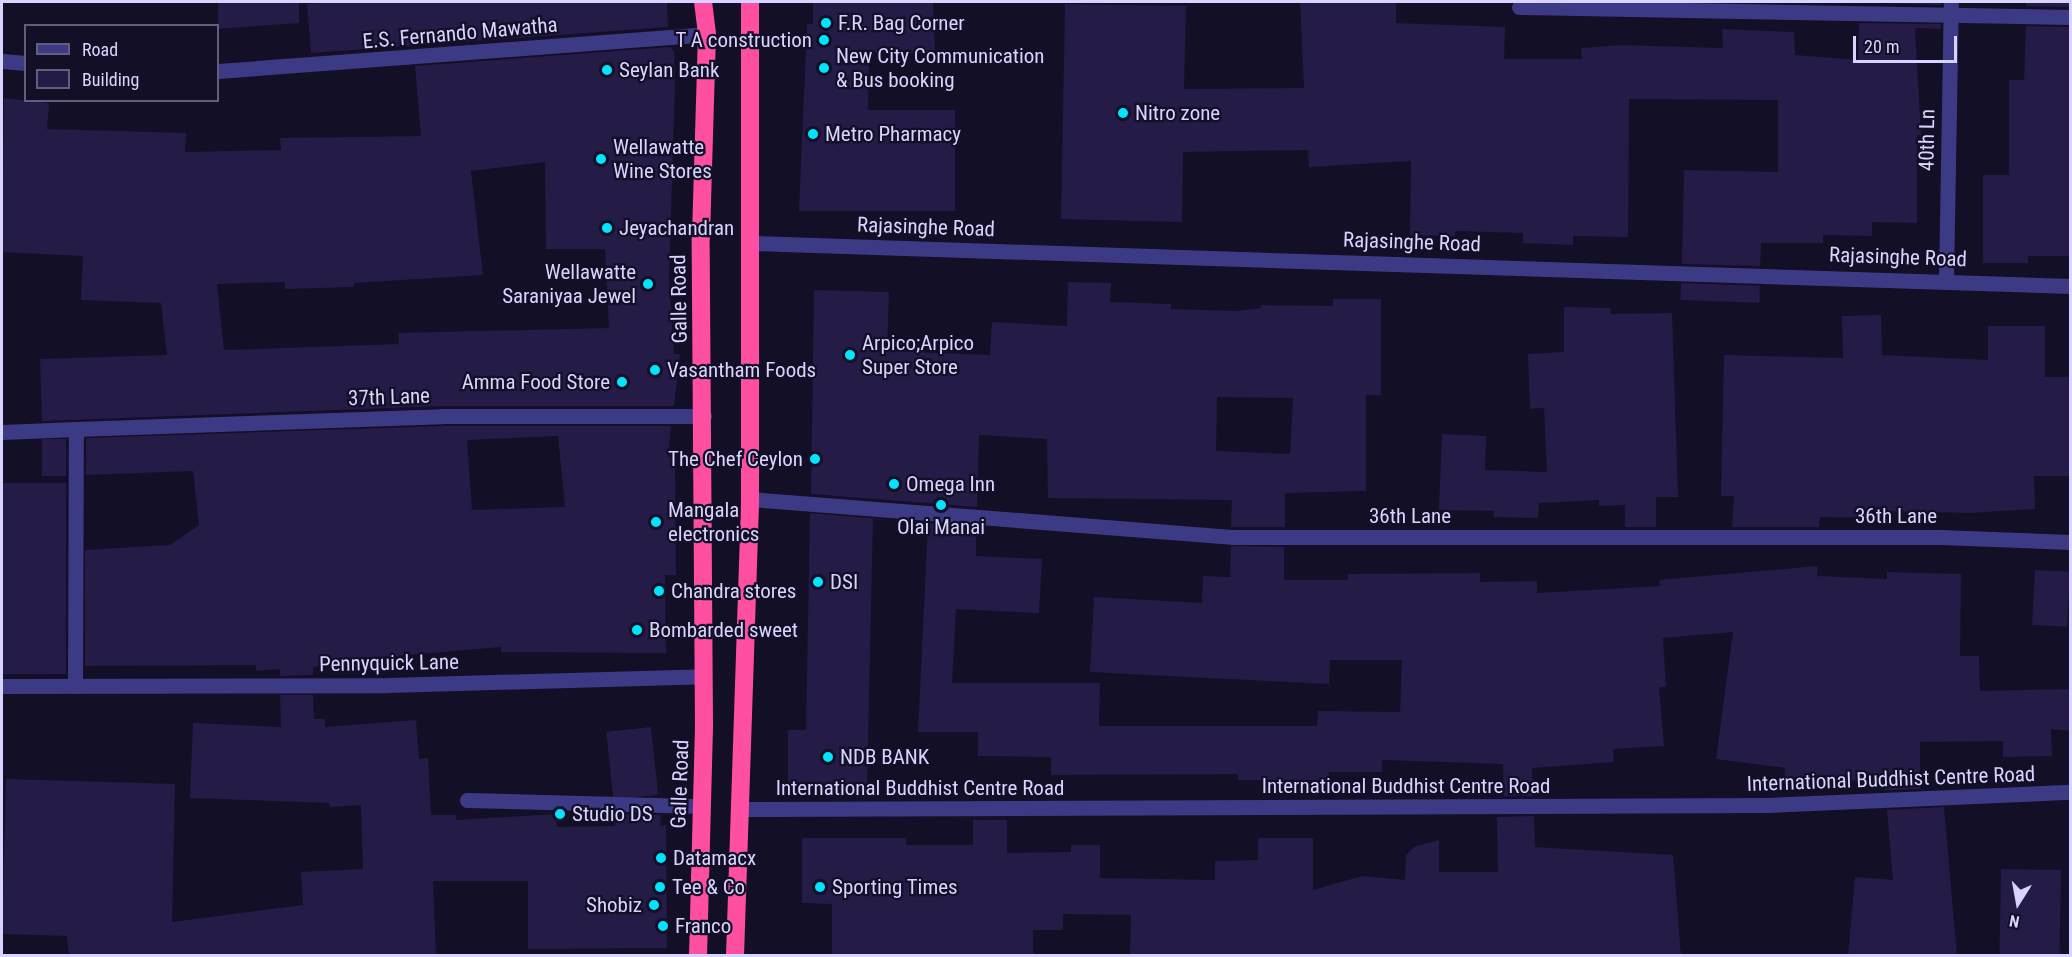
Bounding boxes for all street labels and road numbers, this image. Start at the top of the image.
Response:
street label: E.S. Fernando Mawatha [361,12,559,54]
street label: 40th Ln [1914,109,1940,171]
street label: Rajasinghe Road [857,212,995,242]
street label: Rajasinghe Road [1343,227,1481,257]
street label: Rajasinghe Road [1829,242,1967,272]
street label: Galle Road [666,254,692,344]
street label: 37th Lane [348,383,430,411]
street label: 36th Lane [1369,503,1451,529]
street label: 36th Lane [1855,503,1937,529]
street label: Pennyquick Lane [319,649,459,677]
street label: Galle Road [666,739,694,829]
street label: International Buddhist Centre Road [1746,761,2036,797]
street label: International Buddhist Centre Road [1262,773,1550,799]
street label: International Buddhist Centre Road [776,775,1064,801]

